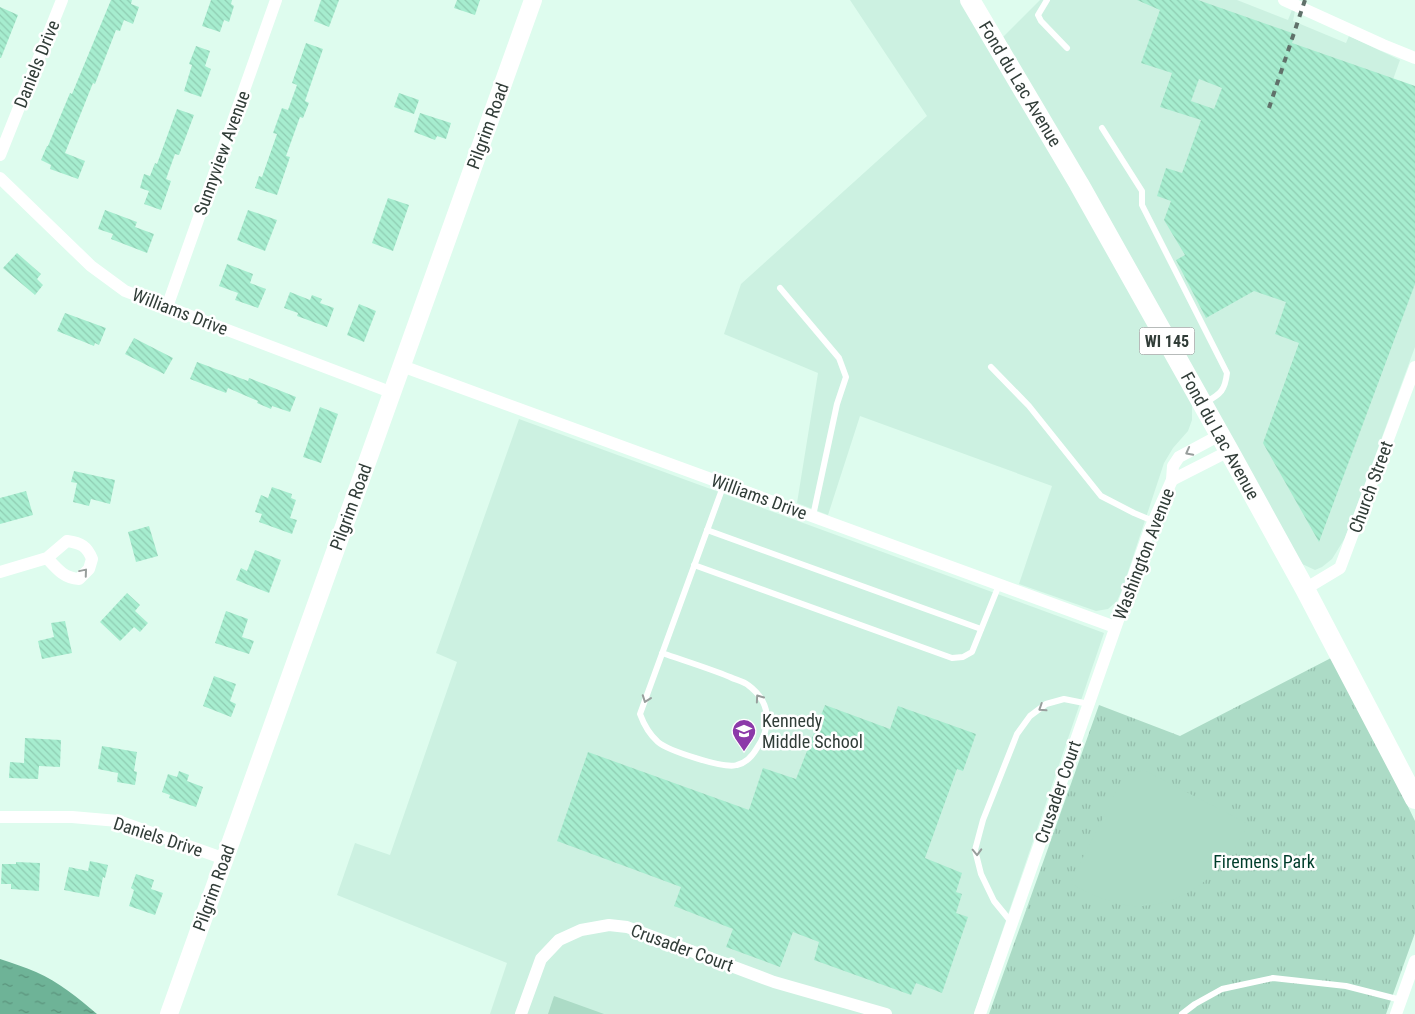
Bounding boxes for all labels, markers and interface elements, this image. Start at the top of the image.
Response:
street label: Daniels Drive [9,17,64,111]
street label: Fond du Lac Avenue [975,17,1066,150]
street label: Pilgrim Road [462,80,513,172]
street label: Sunnyview Avenue [189,88,254,218]
street label: Williams Drive [129,284,231,339]
road number: WI 145 [1140,328,1194,354]
street label: Fond du Lac Avenue [1177,368,1264,503]
street label: Church Street [1344,438,1397,536]
one-way arrow [1185,446,1194,456]
street label: Pilgrim Road [325,461,376,553]
street label: Williams Drive [708,469,810,524]
street label: Washington Avenue [1109,485,1178,623]
one-way arrow [79,569,88,578]
one-way arrow [642,694,652,703]
one-way arrow [755,694,765,703]
one-way arrow [1039,702,1048,711]
place label: Kennedy Middle School [762,710,863,752]
school or university icon: Kennedy Middle School [731,718,757,752]
street label: Crusader Court [1030,738,1085,846]
street label: Daniels Drive [111,812,205,861]
street label: Pilgrim Road [188,842,239,934]
one-way arrow [972,849,983,857]
park label: Firemens Park [1213,851,1315,872]
street label: Crusader Court [628,919,736,976]

